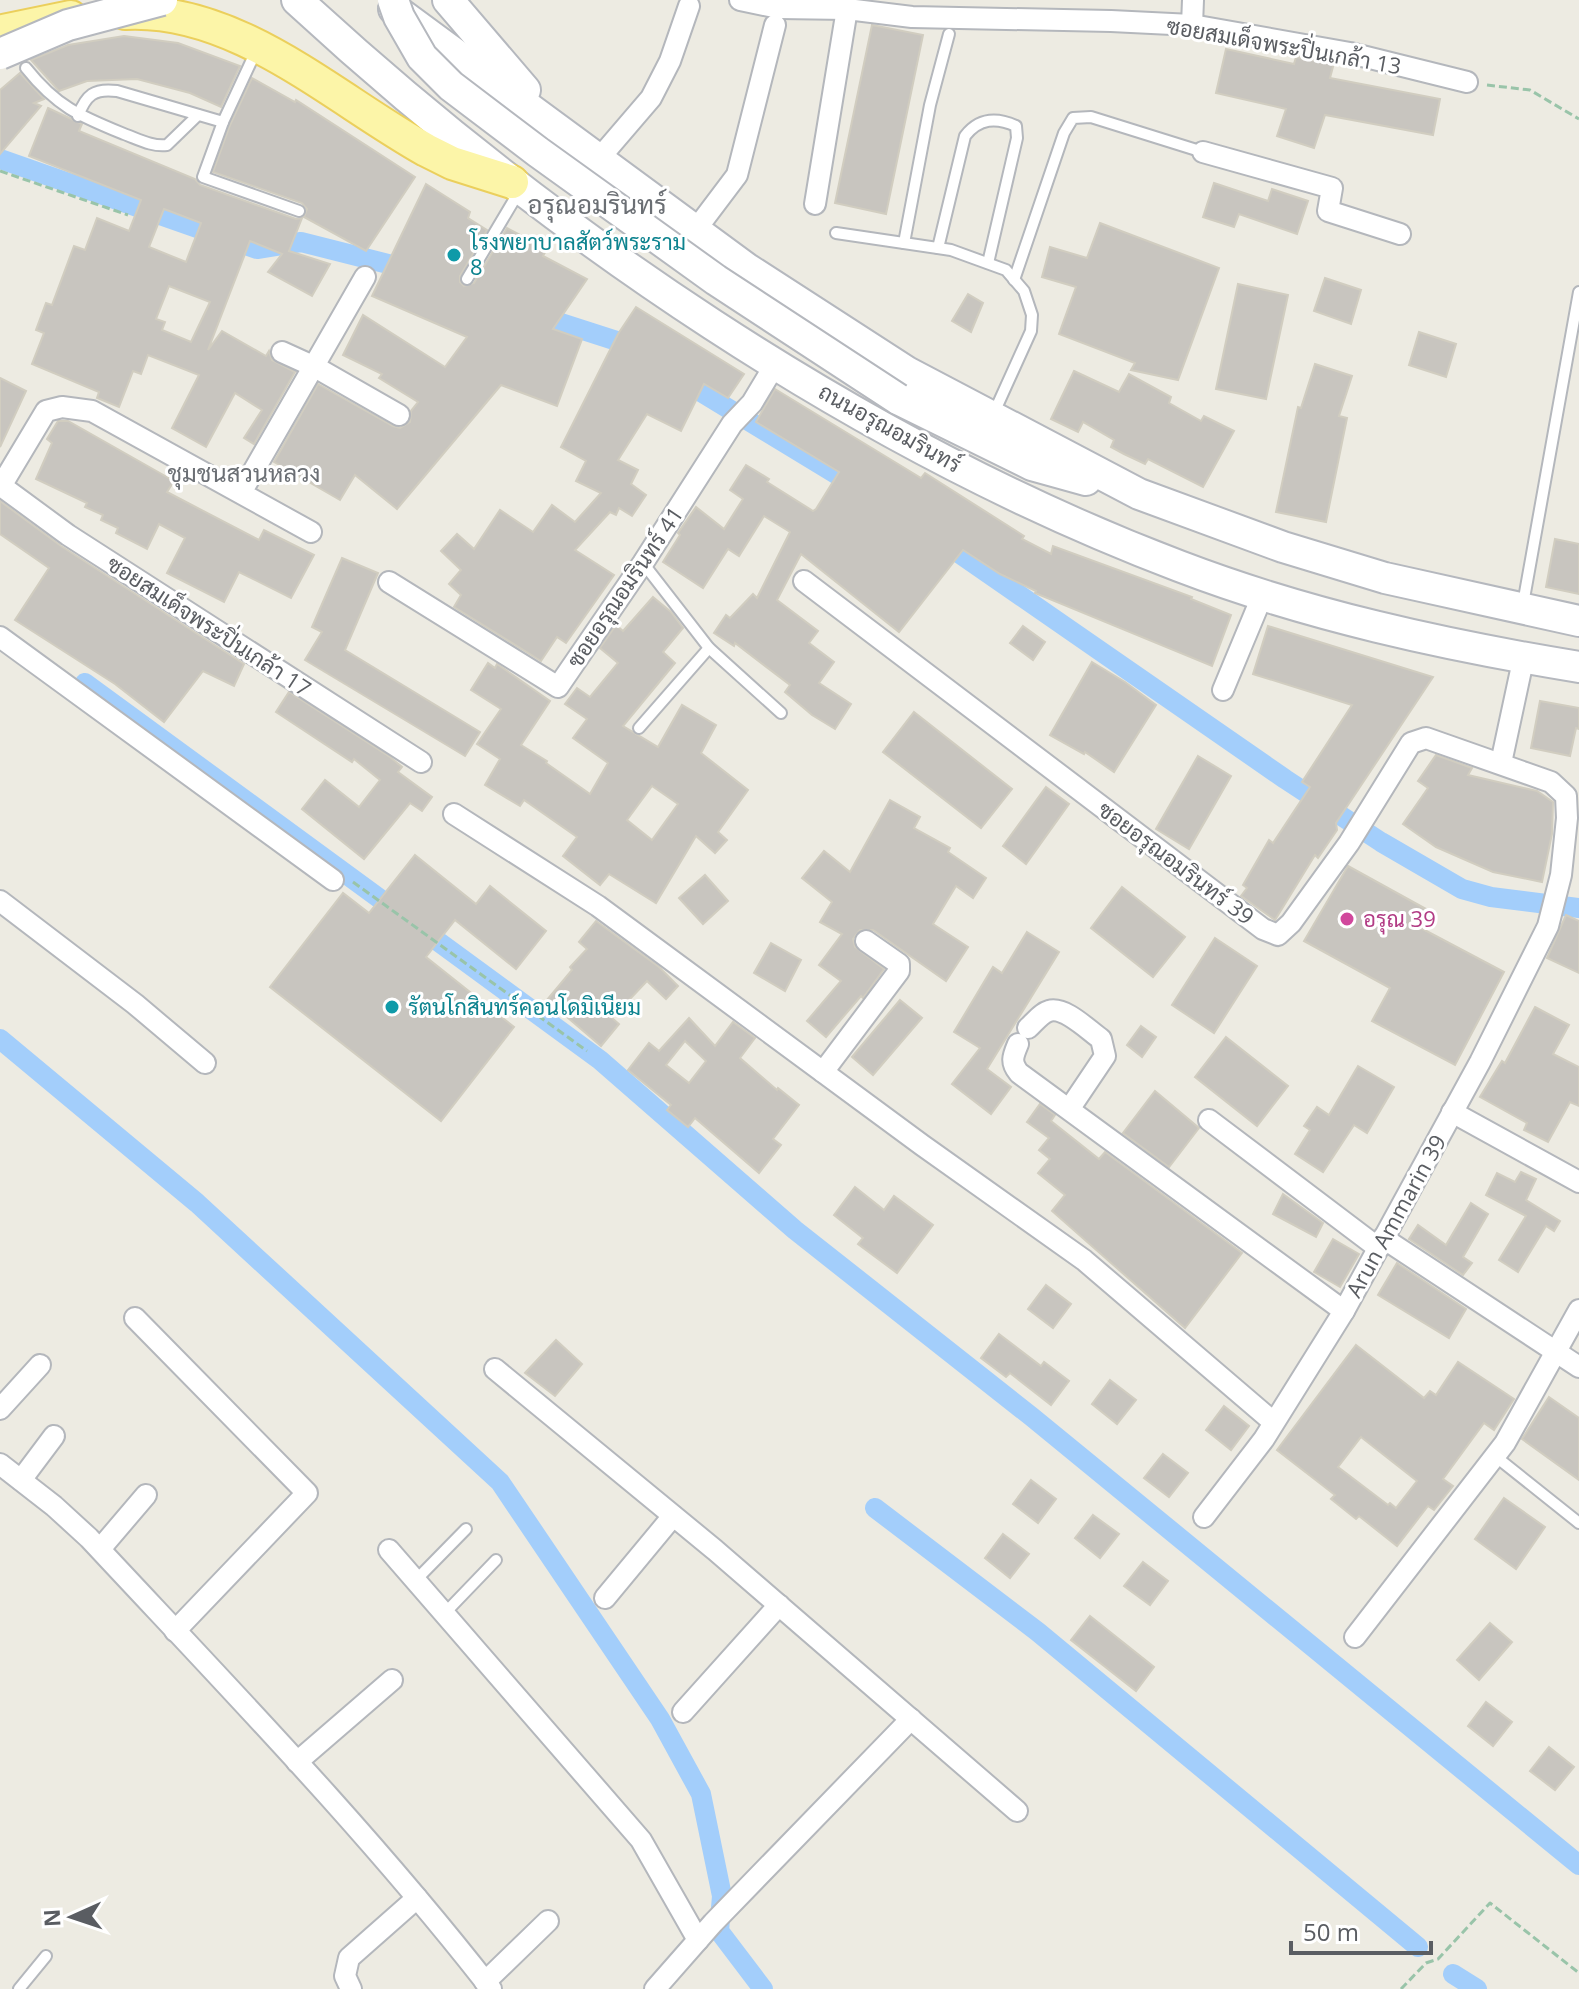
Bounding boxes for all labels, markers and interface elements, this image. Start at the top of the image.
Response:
street label: ซอยสมเด็จพระปิ่นเกล้า 13 [1164,8,1404,80]
district label: อรุณอมรินทร์ [527,186,667,223]
place label: โรงพยาบาลสัตว์พระราม 8 [469,226,686,281]
marker: โรงพยาบาลสัตว์พระราม 8 [445,246,463,264]
street label: ถนนอรุณอมรินทร์ [813,376,967,480]
district label: ชุมชนสวนหลวง [168,456,320,490]
street label: ซอยอรุณอมรินทร์ 41 [559,500,691,674]
street label: ซอยสมเด็จพระปิ่นเกล้า 17 [102,546,319,703]
street label: ซอยอรุณอมรินทร์ 39 [1091,794,1261,932]
place label: อรุณ 39 [1363,903,1436,935]
marker: อรุณ 39 [1338,910,1356,928]
place label: รัตนโกสินทร์คอนโดมิเนียม [408,991,641,1021]
marker: รัตนโกสินทร์คอนโดมิเนียม [383,998,401,1016]
street label: Arun Ammarin 39 [1338,1129,1452,1302]
north arrow [32,1877,112,1957]
scale bar [1291,1905,1431,1955]
text: N [36,1908,66,1928]
text: 50 m [1303,1915,1359,1948]

